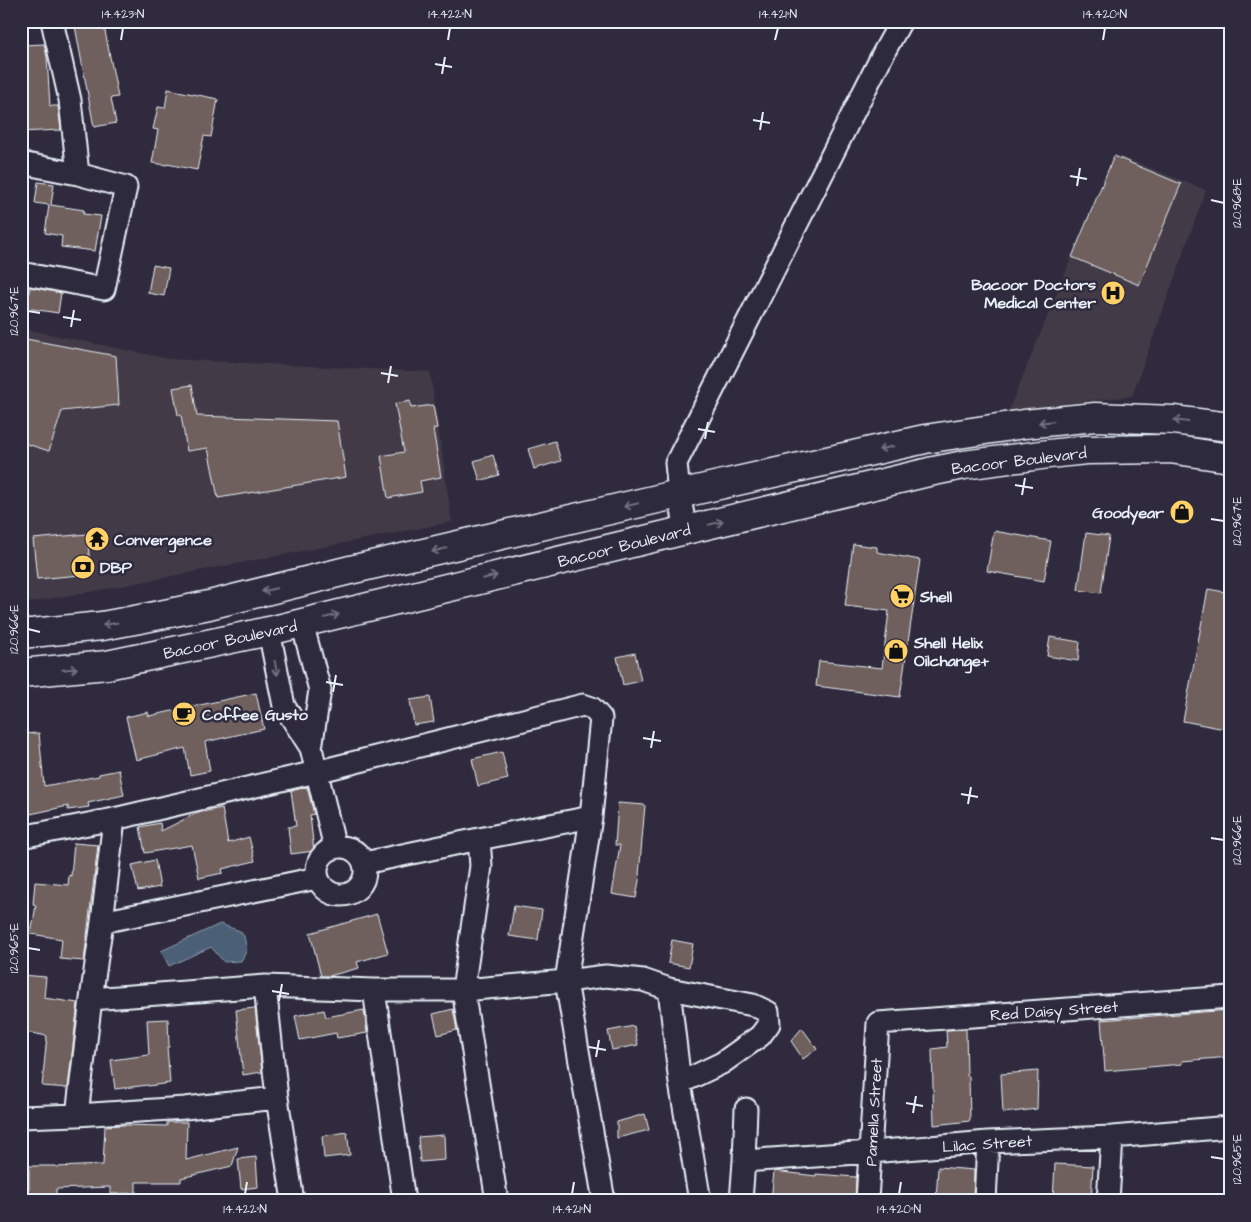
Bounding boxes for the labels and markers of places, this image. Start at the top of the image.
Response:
place label: Bacoor Doctors Medical Center [971,274,1096,314]
hospital icon: Bacoor Doctors Medical Center [1100,280,1126,306]
shop icon: Goodyear [1169,499,1195,525]
place label: Goodyear [1092,502,1164,525]
temple icon: Convergence [84,526,110,552]
place label: Convergence [114,529,212,553]
bank icon: DBP [70,554,96,580]
place label: DBP [100,557,133,579]
supermarket icon: Shell [889,583,915,609]
place label: Shell [919,586,952,608]
place label: Shell Helix Oilchange+ [913,632,990,674]
shop icon: Shell Helix Oilchange+ [883,638,909,664]
cafe icon: Coffee Gusto [171,701,197,727]
place label: Coffee Gusto [202,704,309,726]

